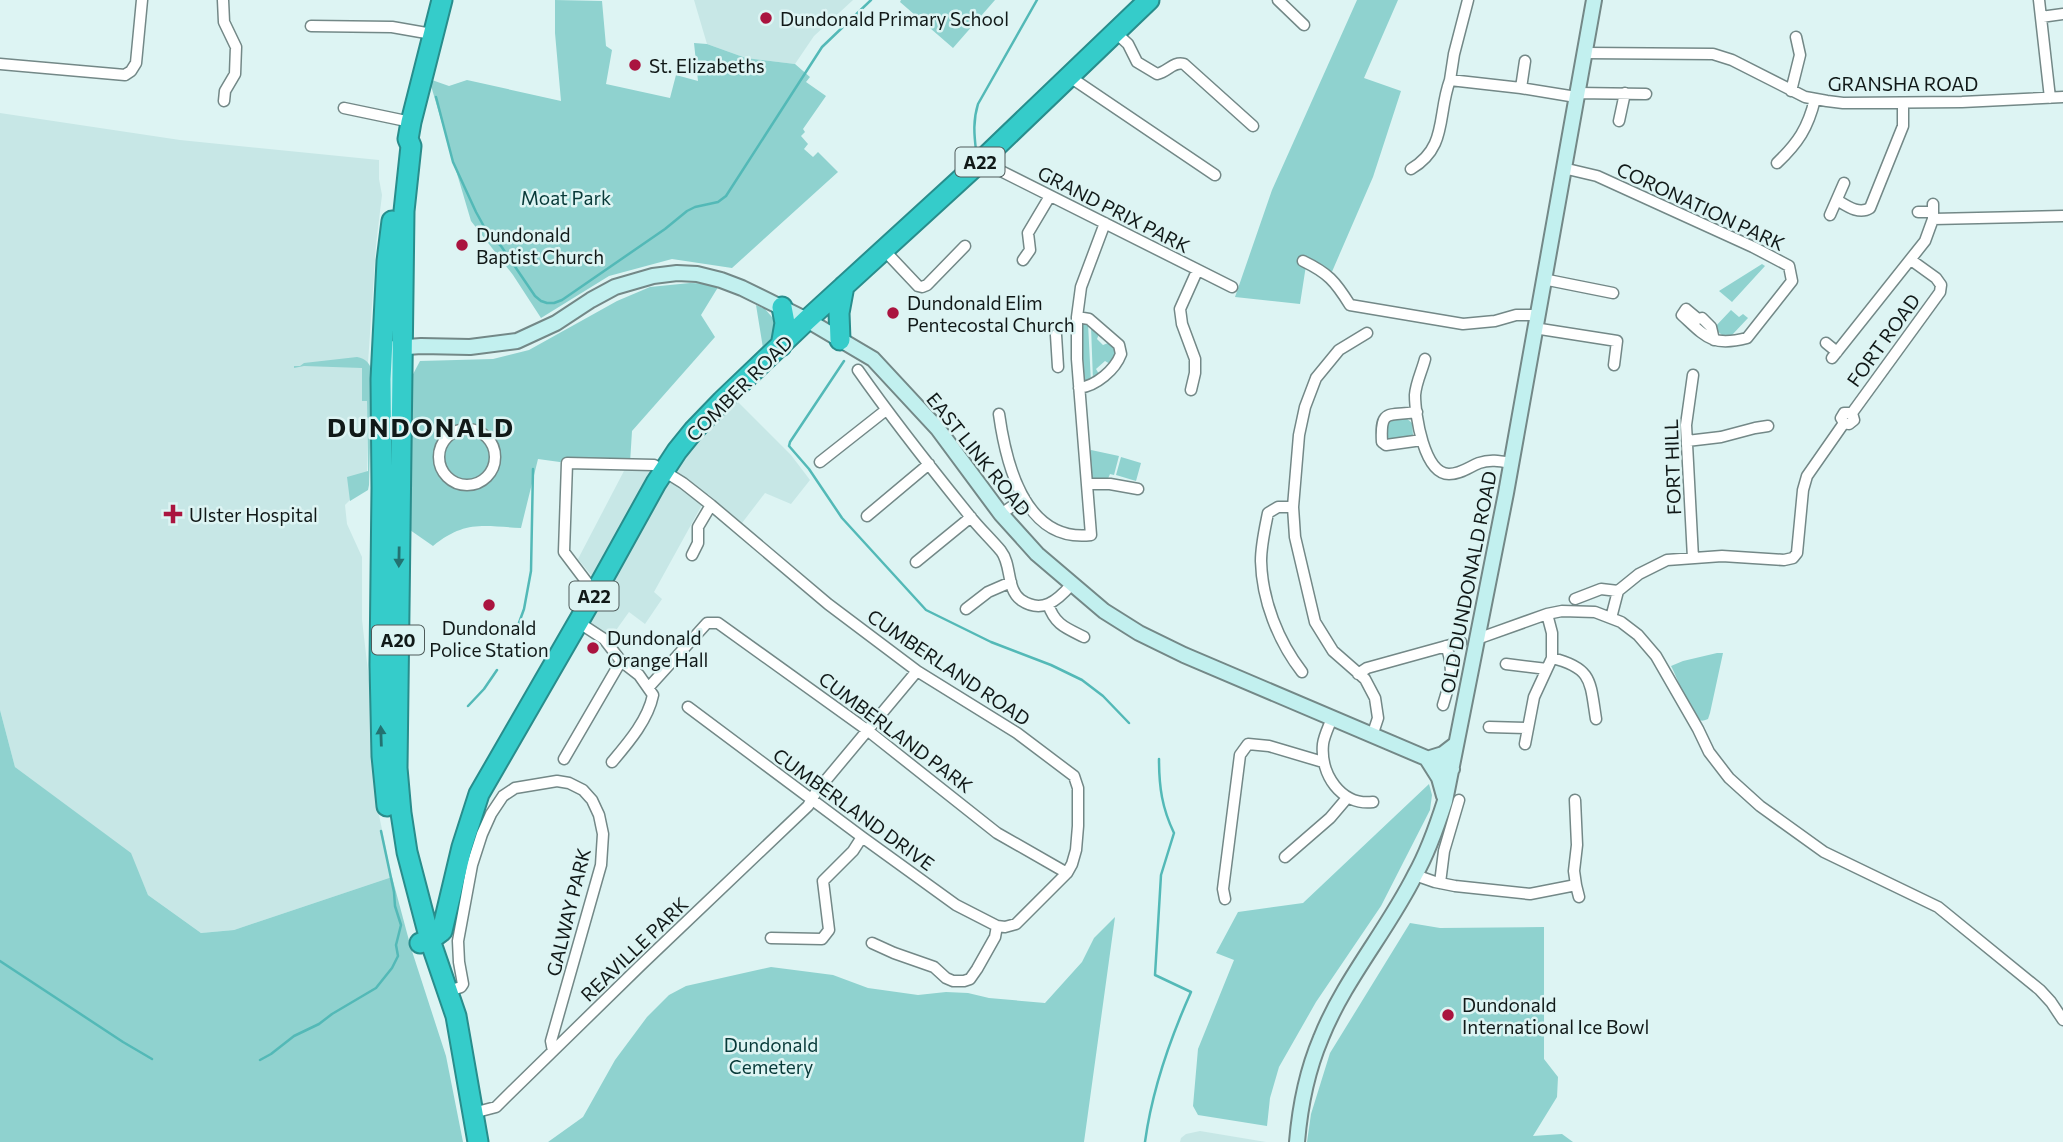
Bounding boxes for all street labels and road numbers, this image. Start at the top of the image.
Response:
street label: GRANSHA ROAD [1828,72,1978,95]
road number: A22 [956,148,1004,176]
street label: CORONATION PARK [1613,157,1789,255]
street label: GRAND PRIX PARK [1034,161,1194,257]
street label: FORT ROAD [1842,289,1924,391]
street label: COMBER ROAD [681,330,797,446]
street label: EAST LINK ROAD [922,388,1036,520]
street label: FORT HILL [1659,419,1685,515]
street label: OLD DUNDONALD ROAD [1435,469,1501,695]
road number: A22 [570,582,618,610]
street label: CUMBERLAND ROAD [863,604,1035,730]
road number: A20 [372,626,424,654]
street label: CUMBERLAND PARK [815,667,978,797]
street label: CUMBERLAND DRIVE [769,743,939,875]
street label: GALWAY PARK [541,845,595,979]
street label: REAVILLE PARK [576,892,693,1006]

